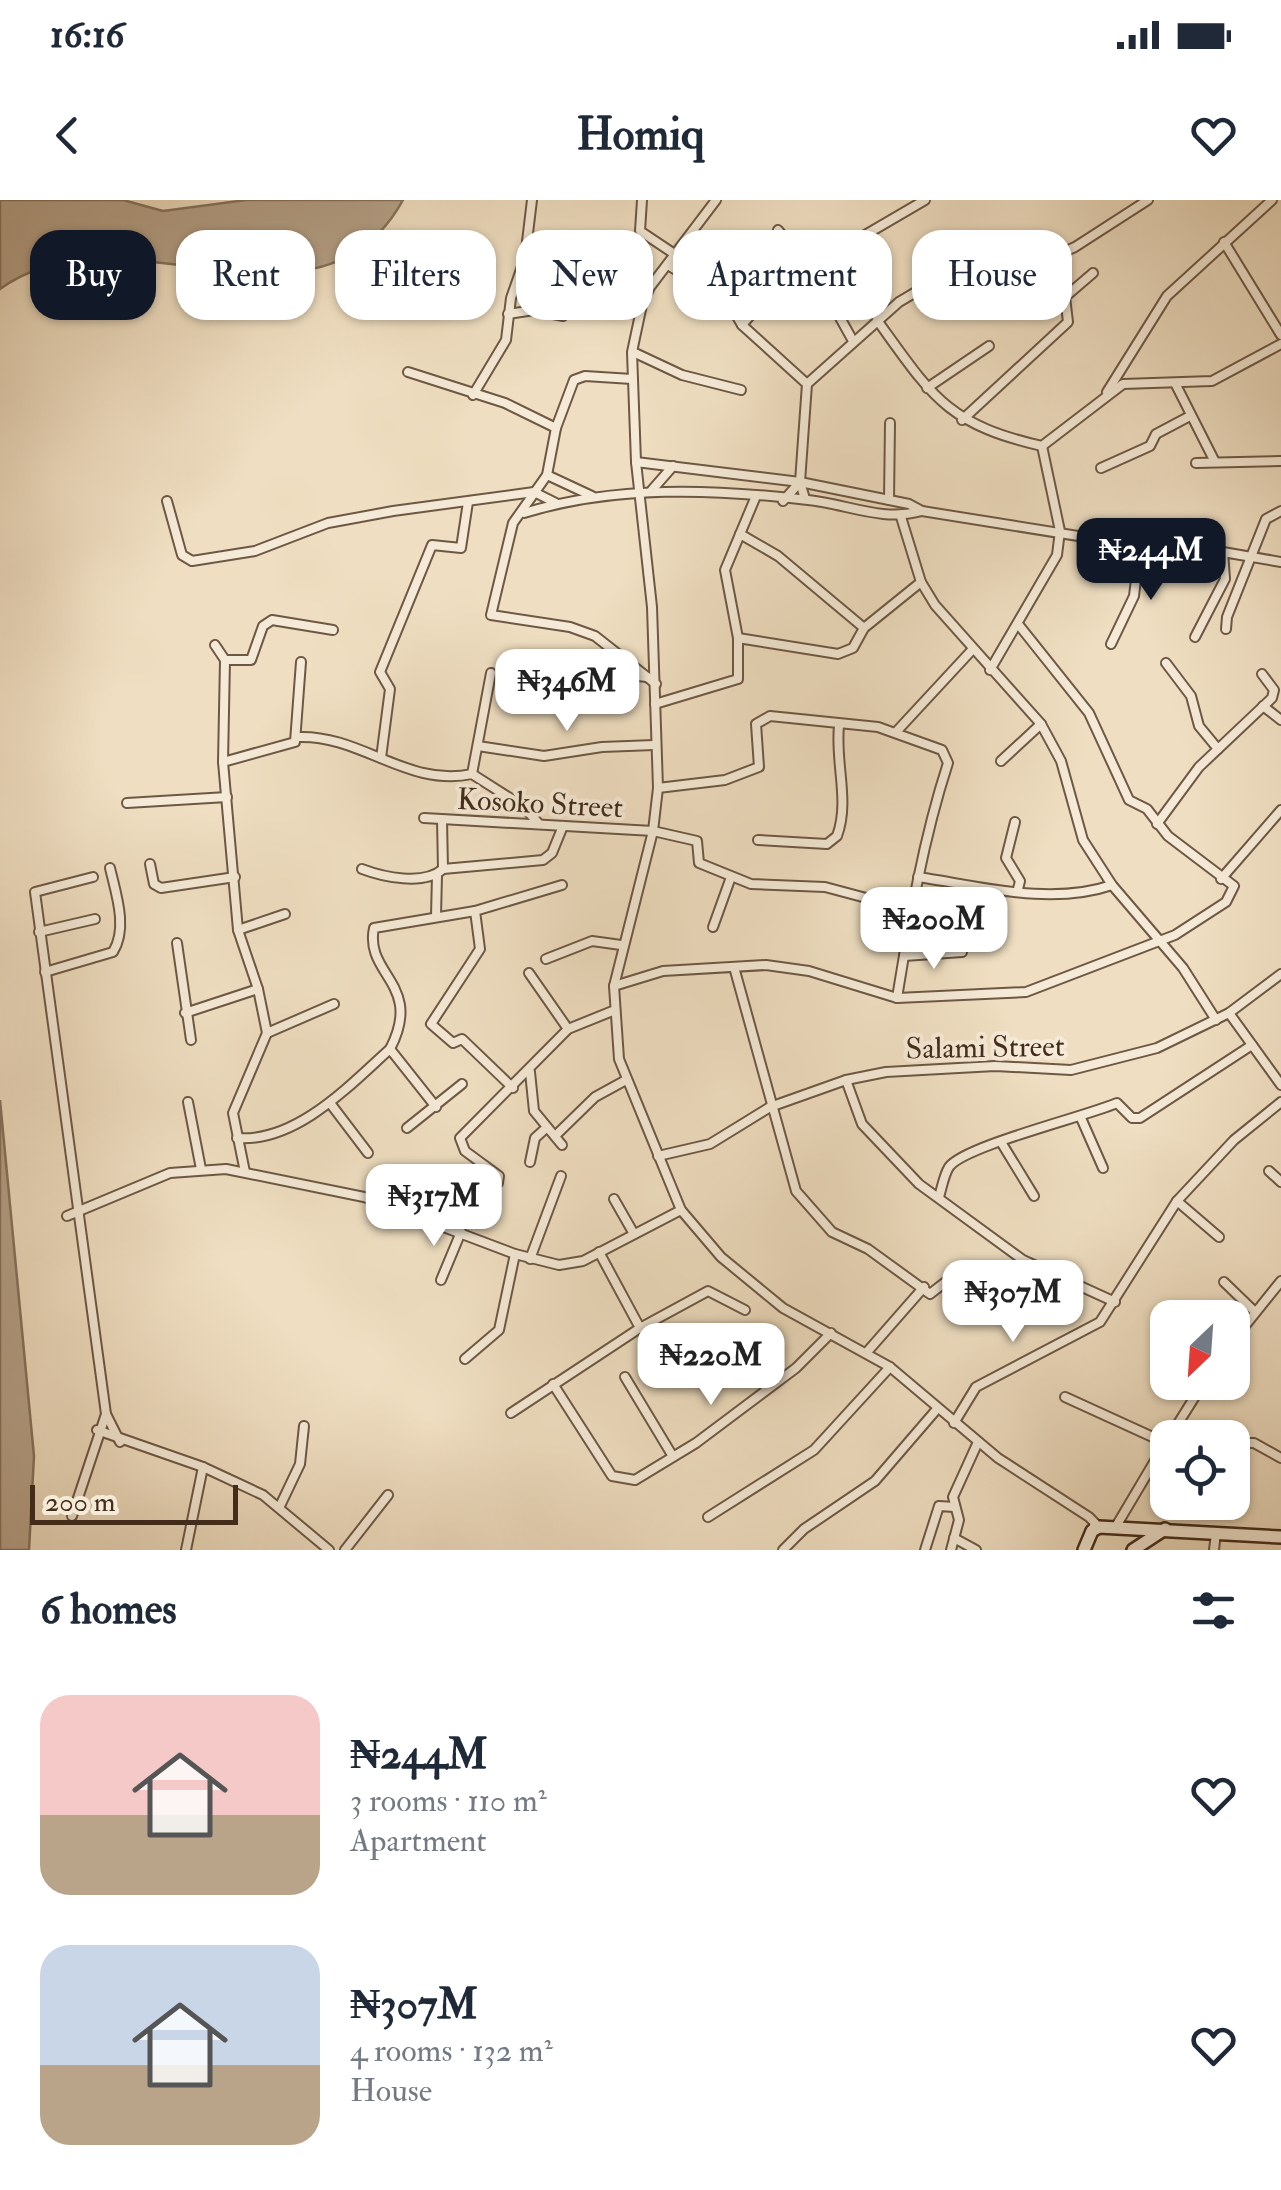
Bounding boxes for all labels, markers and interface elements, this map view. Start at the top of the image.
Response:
text: 16:16 [50,11,125,59]
text: Homiq [576,107,705,163]
icon: back [40,108,95,163]
icon: heart [1186,108,1241,163]
chip: Buy [30,230,156,320]
chip: Rent [176,230,315,320]
chip: Filters [335,230,496,320]
chip: New [516,230,653,320]
chip: Apartment [673,230,892,320]
chip: House [912,230,1072,320]
pin: ₦244M [1081,518,1221,603]
text: ₦244M [1099,530,1203,570]
pin: ₦346M [497,649,637,734]
text: ₦346M [517,661,617,701]
street label: Kosoko Street [456,781,624,826]
pin: ₦200M [864,887,1004,972]
text: ₦200M [882,899,986,939]
street label: Salami Street [905,1028,1065,1067]
pin: ₦317M [364,1164,504,1249]
text: ₦317M [388,1176,480,1216]
pin: ₦307M [943,1260,1083,1345]
text: ₦307M [964,1272,1062,1312]
north arrow [1150,1300,1250,1400]
map controls [1150,1300,1250,1520]
pin: ₦220M [641,1323,781,1408]
text: ₦220M [660,1335,762,1375]
button: locate [1150,1420,1250,1520]
scale bar [30,1480,238,1524]
text: 200 m [45,1485,116,1520]
icon: filters [1186,1583,1241,1638]
text: 6 homes [40,1584,177,1636]
text: ₦244M [350,1729,488,1781]
icon: home [120,1735,240,1855]
icon: heart [1186,1768,1241,1823]
text: 3 rooms · 110 m² [350,1781,547,1821]
text: Apartment [350,1821,487,1861]
text: ₦307M [350,1979,478,2031]
icon: home [120,1985,240,2105]
icon: heart [1186,2018,1241,2073]
text: 4 rooms · 132 m² [350,2031,553,2071]
text: House [350,2071,432,2111]

